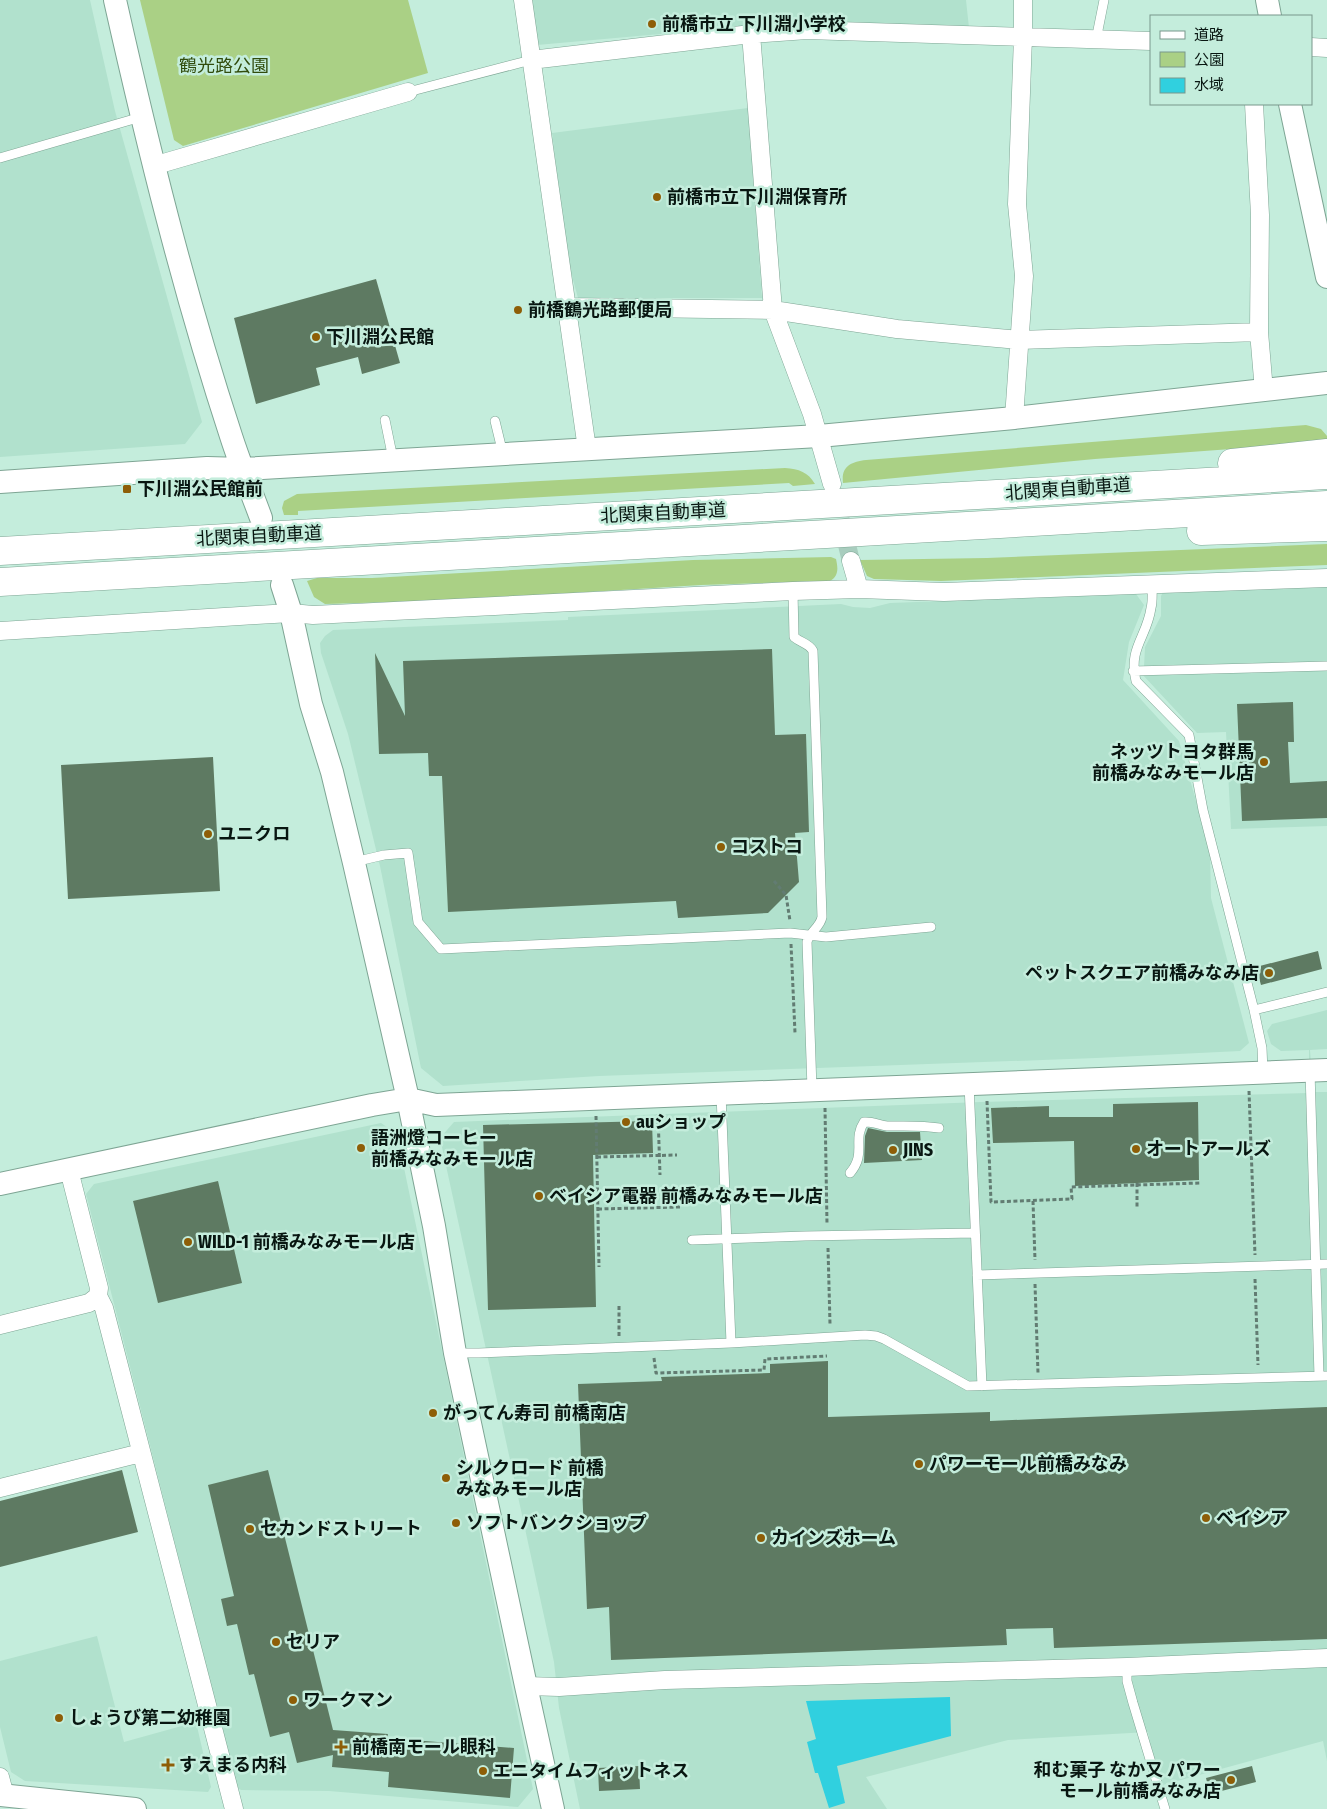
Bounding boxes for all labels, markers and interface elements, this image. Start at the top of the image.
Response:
place label: 前橋市立 下川淵小学校 [662,13,846,35]
legend [1150,15,1312,105]
marker: 前橋市立 下川淵小学校 [646,18,658,30]
text: 道路 [1194,26,1224,44]
text: 公園 [1194,51,1224,69]
park label: 鶴光路公園 [179,55,269,77]
text: 水域 [1194,76,1224,94]
place label: 前橋市立下川淵保育所 [667,186,847,208]
marker: 前橋市立下川淵保育所 [651,191,663,203]
place label: 前橋鶴光路郵便局 [528,299,672,321]
marker: 前橋鶴光路郵便局 [512,304,524,316]
place label: 下川淵公民館 [326,326,434,348]
marker: 下川淵公民館 [310,331,322,343]
street label: 北関東自動車道 [1004,474,1132,504]
place label: 下川淵公民館前 [137,478,263,500]
marker: 下川淵公民館前 [121,483,133,495]
street label: 北関東自動車道 [600,499,726,527]
street label: 北関東自動車道 [196,522,322,550]
place label: ネッツトヨタ群馬 前橋みなみモール店 [1092,741,1254,784]
marker: ネッツトヨタ群馬 前橋みなみモール店 [1258,756,1270,768]
place label: ユニクロ [218,823,290,845]
marker: ユニクロ [202,828,214,840]
place label: コストコ [731,836,803,858]
marker: コストコ [715,841,727,853]
place label: ペットスクエア前橋みなみ店 [1025,962,1259,984]
marker: ペットスクエア前橋みなみ店 [1263,967,1275,979]
place label: auショップ [636,1111,726,1133]
marker: auショップ [620,1116,632,1128]
place label: 語洲燈コーヒー 前橋みなみモール店 [371,1127,533,1170]
place label: オートアールズ [1146,1138,1271,1160]
place label: JINS [902,1139,933,1161]
marker: 語洲燈コーヒー 前橋みなみモール店 [355,1142,367,1154]
marker: オートアールズ [1130,1143,1142,1155]
marker: JINS [887,1144,899,1156]
place label: ベイシア電器 前橋みなみモール店 [549,1185,823,1207]
marker: ベイシア電器 前橋みなみモール店 [533,1190,545,1202]
place label: WILD-1 前橋みなみモール店 [198,1231,415,1253]
marker: WILD-1 前橋みなみモール店 [182,1236,194,1248]
place label: がってん寿司 前橋南店 [443,1402,626,1424]
marker: がってん寿司 前橋南店 [427,1407,439,1419]
place label: パワーモール前橋みなみ [929,1453,1127,1475]
place label: シルクロード 前橋 みなみモール店 [456,1457,604,1500]
marker: パワーモール前橋みなみ [913,1458,925,1470]
marker: シルクロード 前橋 みなみモール店 [440,1472,452,1484]
place label: ベイシア [1216,1507,1288,1529]
place label: ソフトバンクショップ [466,1512,647,1534]
marker: ベイシア [1200,1512,1212,1524]
marker: ソフトバンクショップ [450,1517,462,1529]
place label: セカンドストリート [260,1518,422,1540]
marker: セカンドストリート [244,1523,256,1535]
place label: カインズホーム [771,1527,896,1549]
marker: カインズホーム [755,1532,767,1544]
place label: セリア [286,1631,340,1653]
marker: セリア [270,1636,282,1648]
place label: ワークマン [303,1689,393,1711]
marker: ワークマン [287,1694,299,1706]
place label: しょうび第二幼稚園 [69,1707,231,1729]
marker: しょうび第二幼稚園 [53,1712,65,1724]
place label: 前橋南モール眼科 [352,1736,496,1758]
marker: 前橋南モール眼科 [334,1740,348,1754]
place label: すえまる内科 [179,1754,287,1776]
marker: すえまる内科 [161,1758,175,1772]
place label: 和む菓子 なか又 パワー モール前橋みなみ店 [1034,1759,1221,1802]
place label: エニタイムフィットネス [493,1760,689,1782]
marker: エニタイムフィットネス [477,1765,489,1777]
marker: 和む菓子 なか又 パワー モール前橋みなみ店 [1225,1774,1237,1786]

